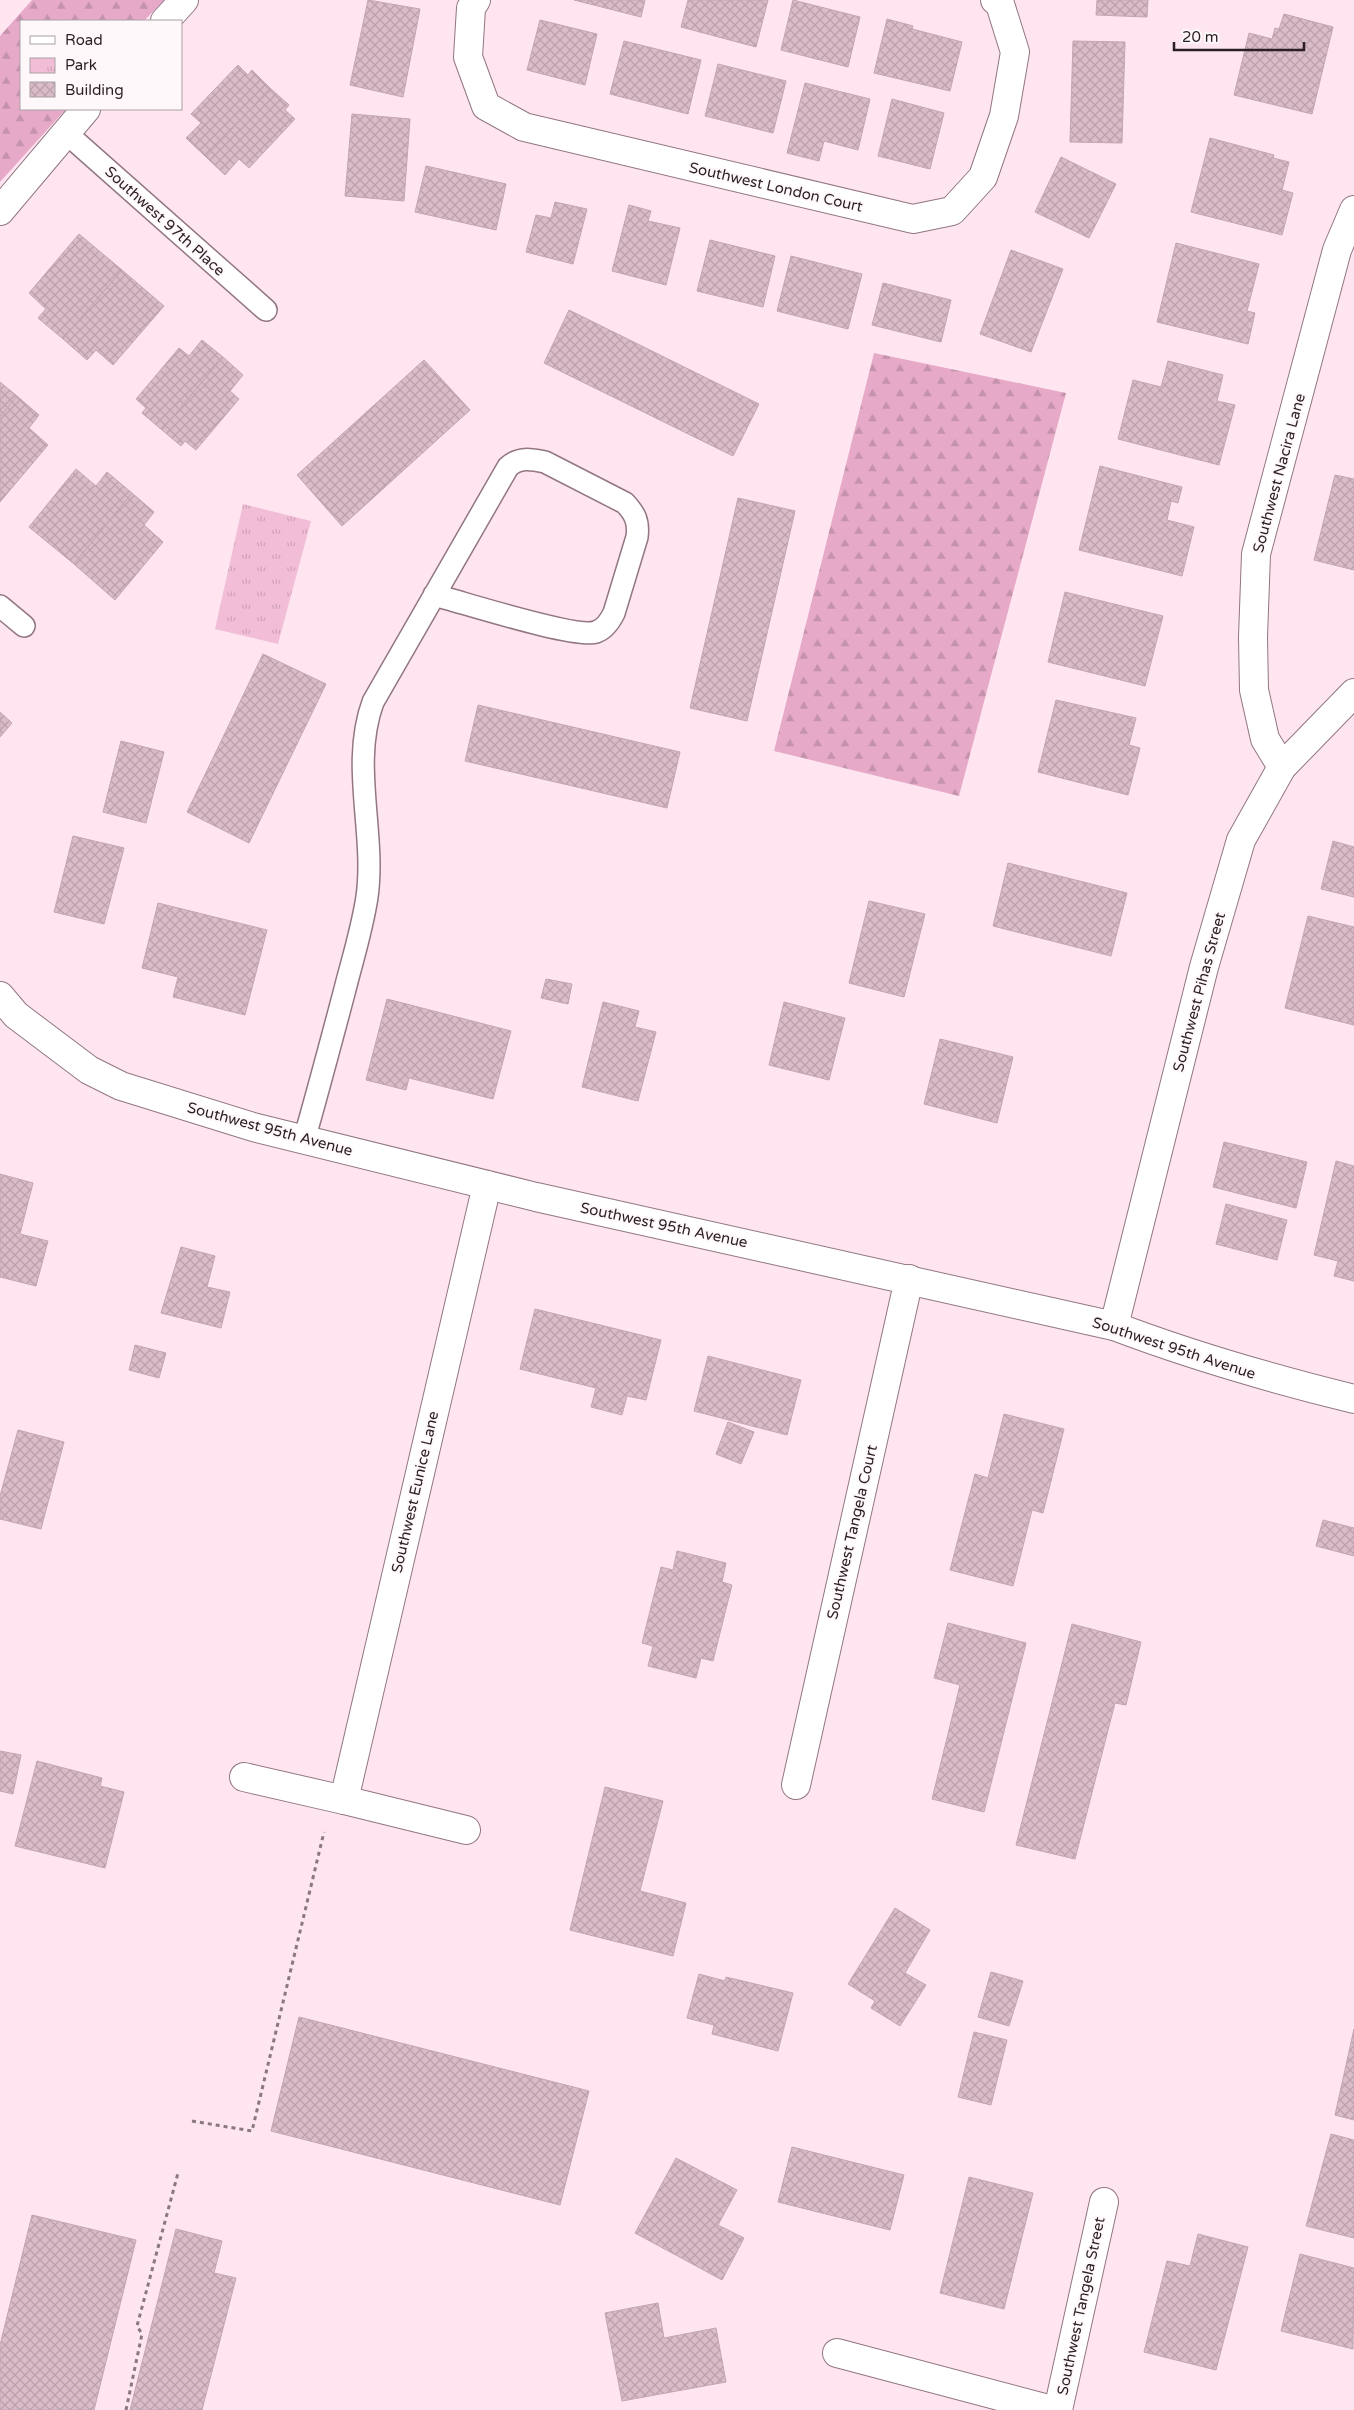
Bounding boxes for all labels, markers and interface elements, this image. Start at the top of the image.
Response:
legend [20,20,182,110]
scale bar [1174,20,1304,52]
text: 20 m [1182,28,1219,46]
text: Road [65,31,103,49]
text: Park [65,56,97,74]
text: Building [65,81,124,99]
street label: Southwest London Court [687,158,865,216]
street label: Southwest 97th Place [101,162,229,280]
street label: Southwest Nacira Lane [1249,391,1309,555]
street label: Southwest Pihas Street [1169,910,1229,1074]
street label: Southwest 95th Avenue [185,1098,355,1160]
street label: Southwest 95th Avenue [579,1198,749,1252]
street label: Southwest 95th Avenue [1090,1313,1258,1383]
street label: Southwest Eunice Lane [388,1409,442,1575]
street label: Southwest Tangela Court [823,1443,881,1621]
street label: Southwest Tangela Street [1053,2215,1109,2397]

